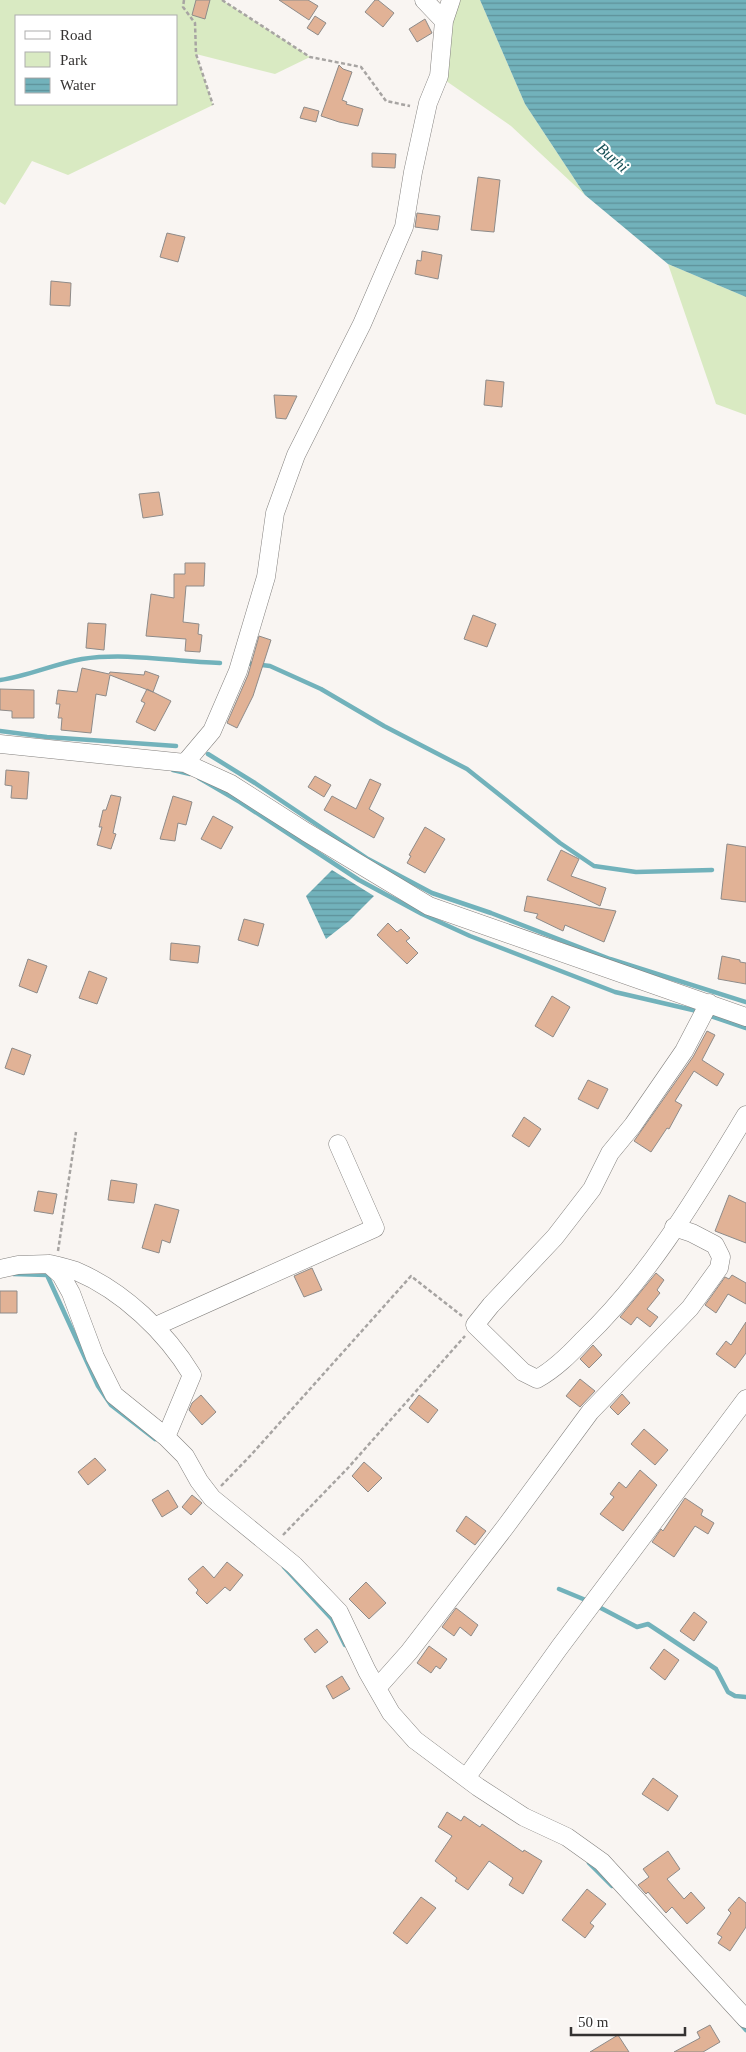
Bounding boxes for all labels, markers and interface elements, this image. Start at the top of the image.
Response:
legend [15,15,178,105]
text: Road [60,27,92,43]
text: Park [60,52,88,68]
text: Water [60,77,95,93]
water label: Burhi [593,139,632,176]
scale bar [571,2004,685,2036]
text: 50 m [578,2014,609,2030]

